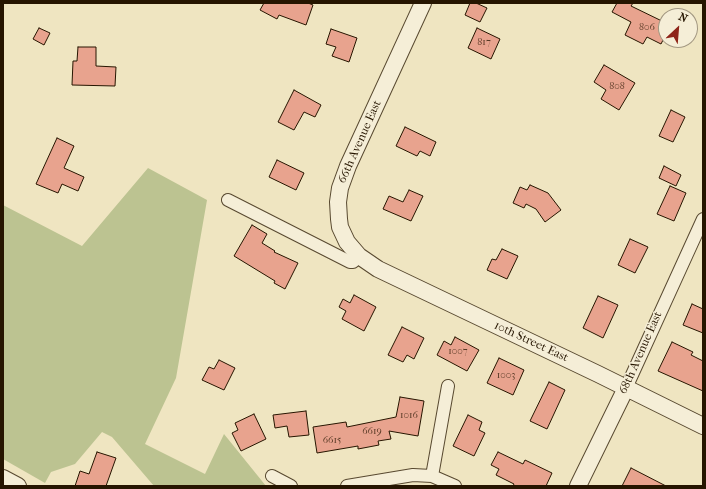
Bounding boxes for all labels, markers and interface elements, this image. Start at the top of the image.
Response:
north arrow [658,8,698,48]
text: N [676,10,690,25]
house number: 806 [639,22,655,34]
house number: 817 [477,37,491,49]
house number: 808 [609,81,625,93]
street label: 66th Avenue East [335,98,385,186]
street label: 68th Avenue East [616,309,666,397]
street label: 10th Street East [492,319,570,365]
house number: 1007 [448,346,468,358]
house number: 1003 [497,370,515,382]
house number: 1016 [400,410,418,422]
house number: 6619 [362,426,382,438]
house number: 6615 [323,435,341,447]

